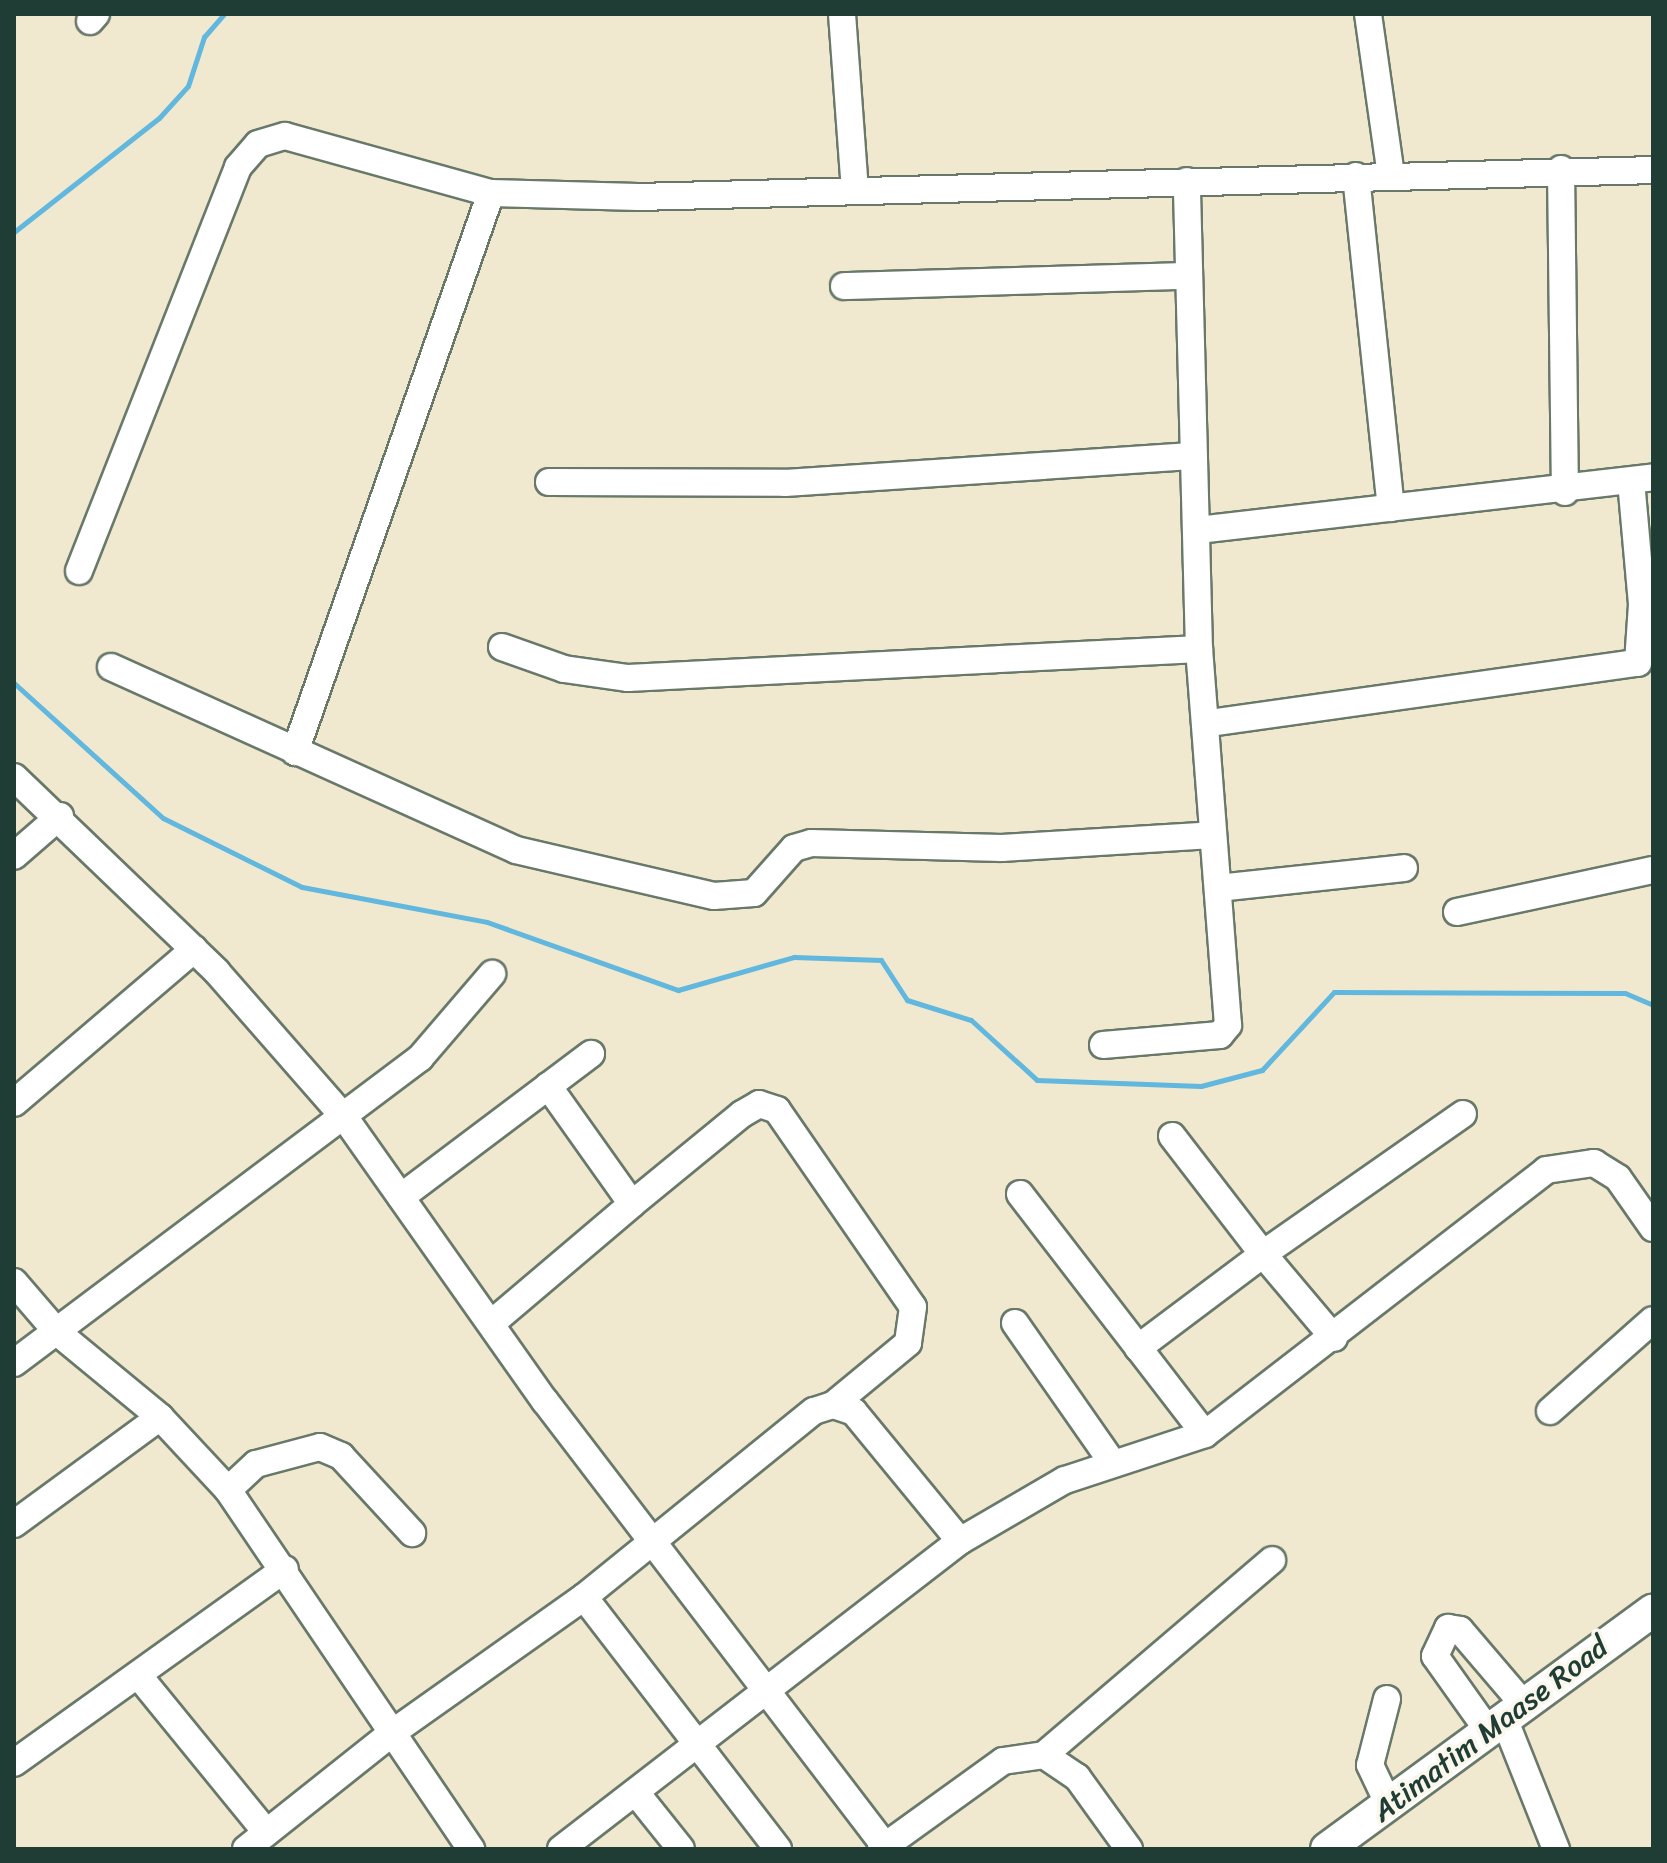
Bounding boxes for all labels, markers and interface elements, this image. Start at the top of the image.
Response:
street label: Atimatim Maase Road [1365,1629,1615,1829]

